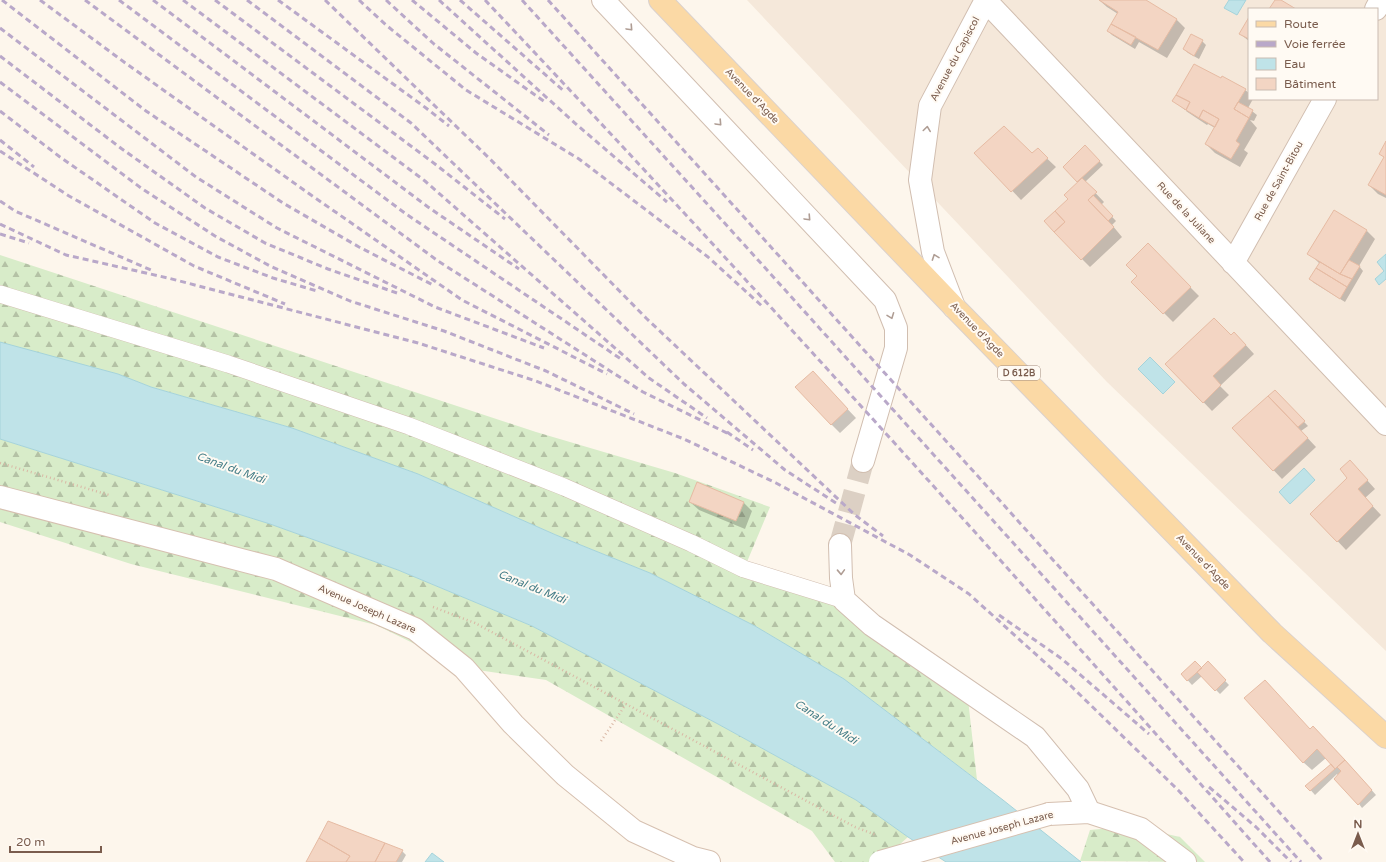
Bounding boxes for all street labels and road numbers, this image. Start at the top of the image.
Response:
street label: Avenue du Capiscol [928,15,982,103]
street label: Avenue d'Agde [722,66,782,127]
street label: Rue de Saint-Bitou [1252,139,1306,223]
street label: Rue de la Juliane [1154,180,1218,247]
street label: Avenue d'Agde [947,300,1007,361]
road number: D 612B [998,366,1040,380]
street label: Avenue d'Agde [1173,532,1233,593]
street label: Avenue Joseph Lazare [316,582,418,636]
street label: Avenue Joseph Lazare [949,808,1055,848]

